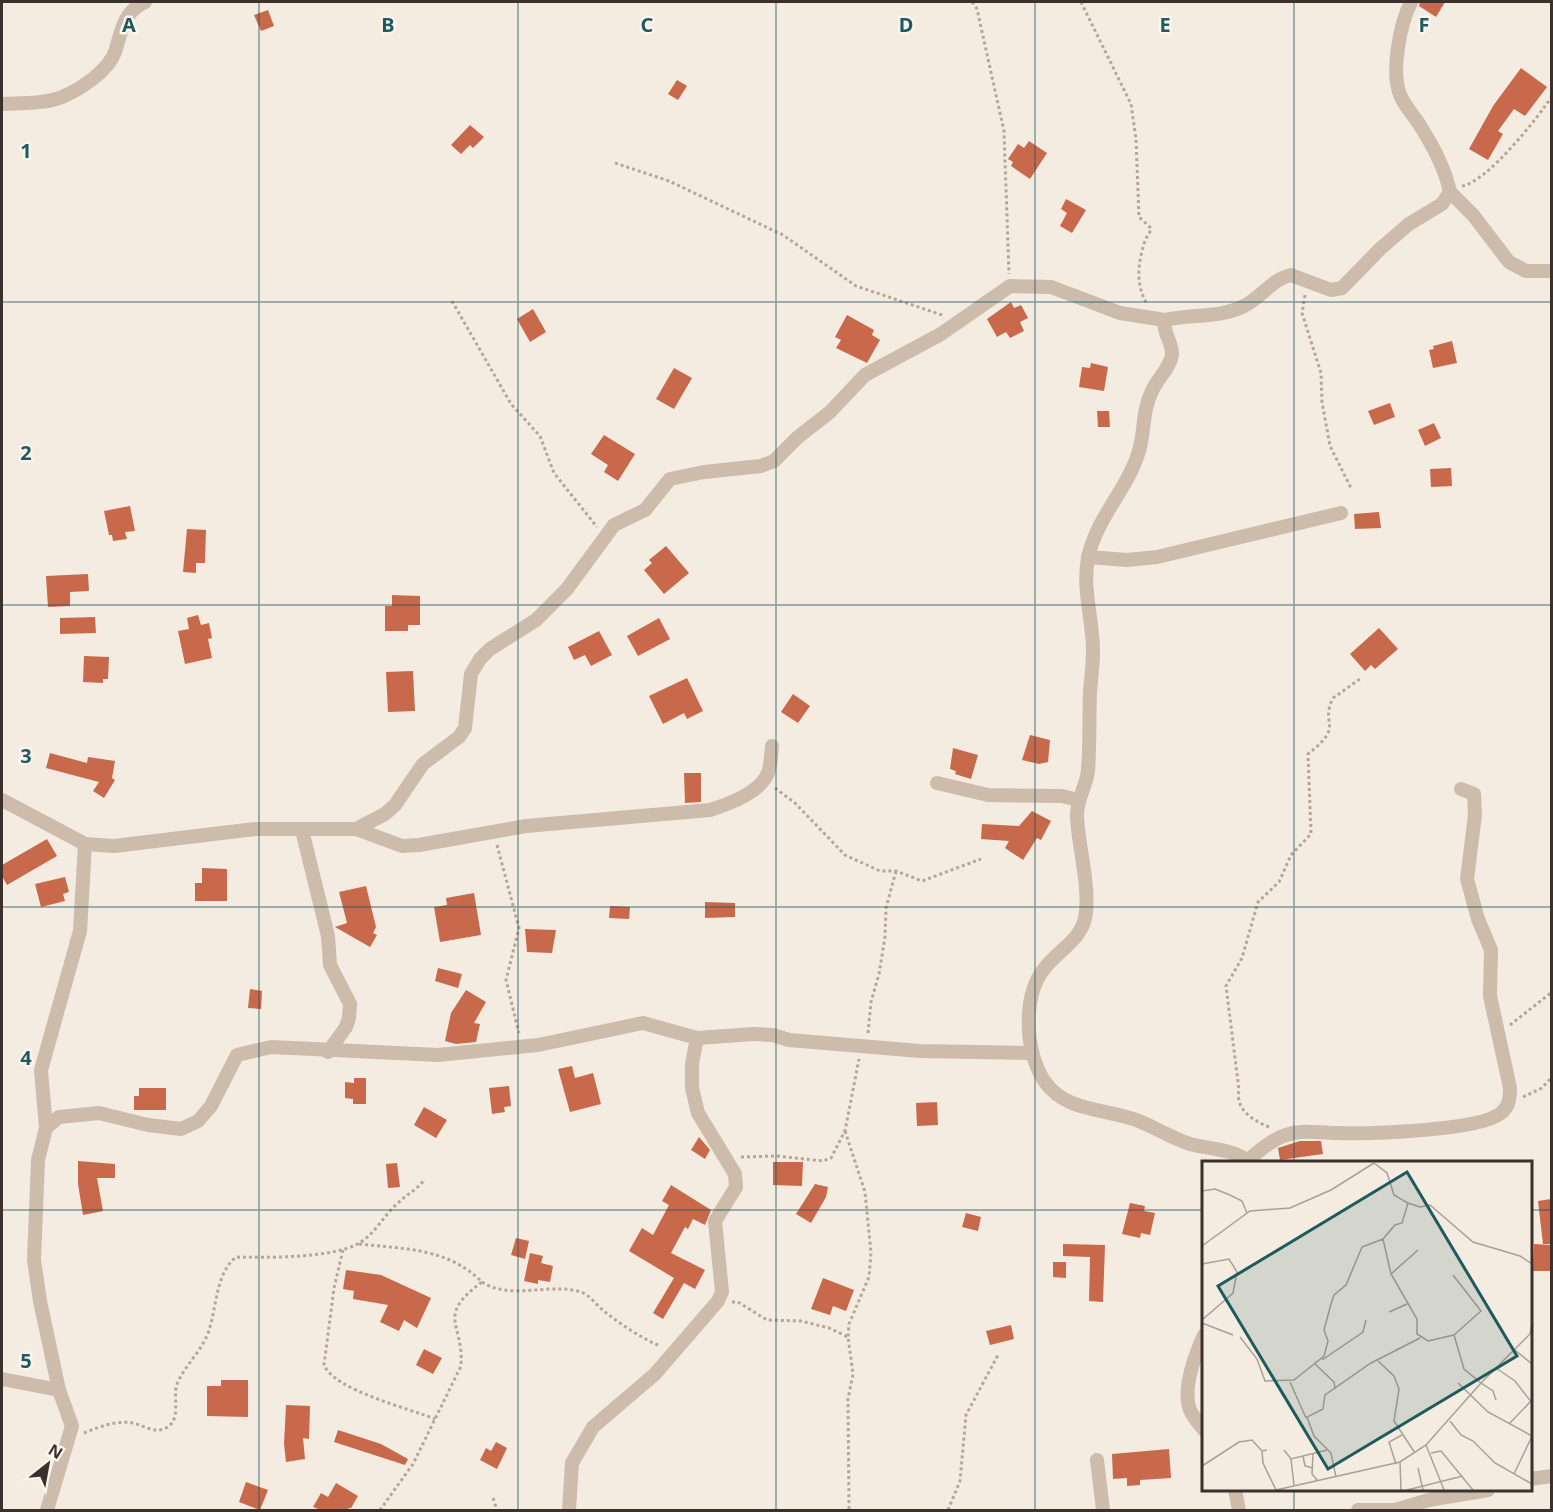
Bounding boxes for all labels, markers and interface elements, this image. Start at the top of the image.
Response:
text: A [122,11,136,38]
text: B [381,11,395,38]
text: C [641,11,654,38]
text: D [899,11,913,38]
text: E [1159,11,1171,38]
text: F [1419,11,1429,38]
text: 1 [20,137,32,164]
text: 2 [20,439,32,466]
text: 3 [20,742,32,769]
text: 4 [20,1044,32,1071]
inset map [1202,1161,1532,1491]
text: 5 [20,1347,32,1374]
north arrow [18,1434,78,1494]
text: N [44,1438,67,1464]

